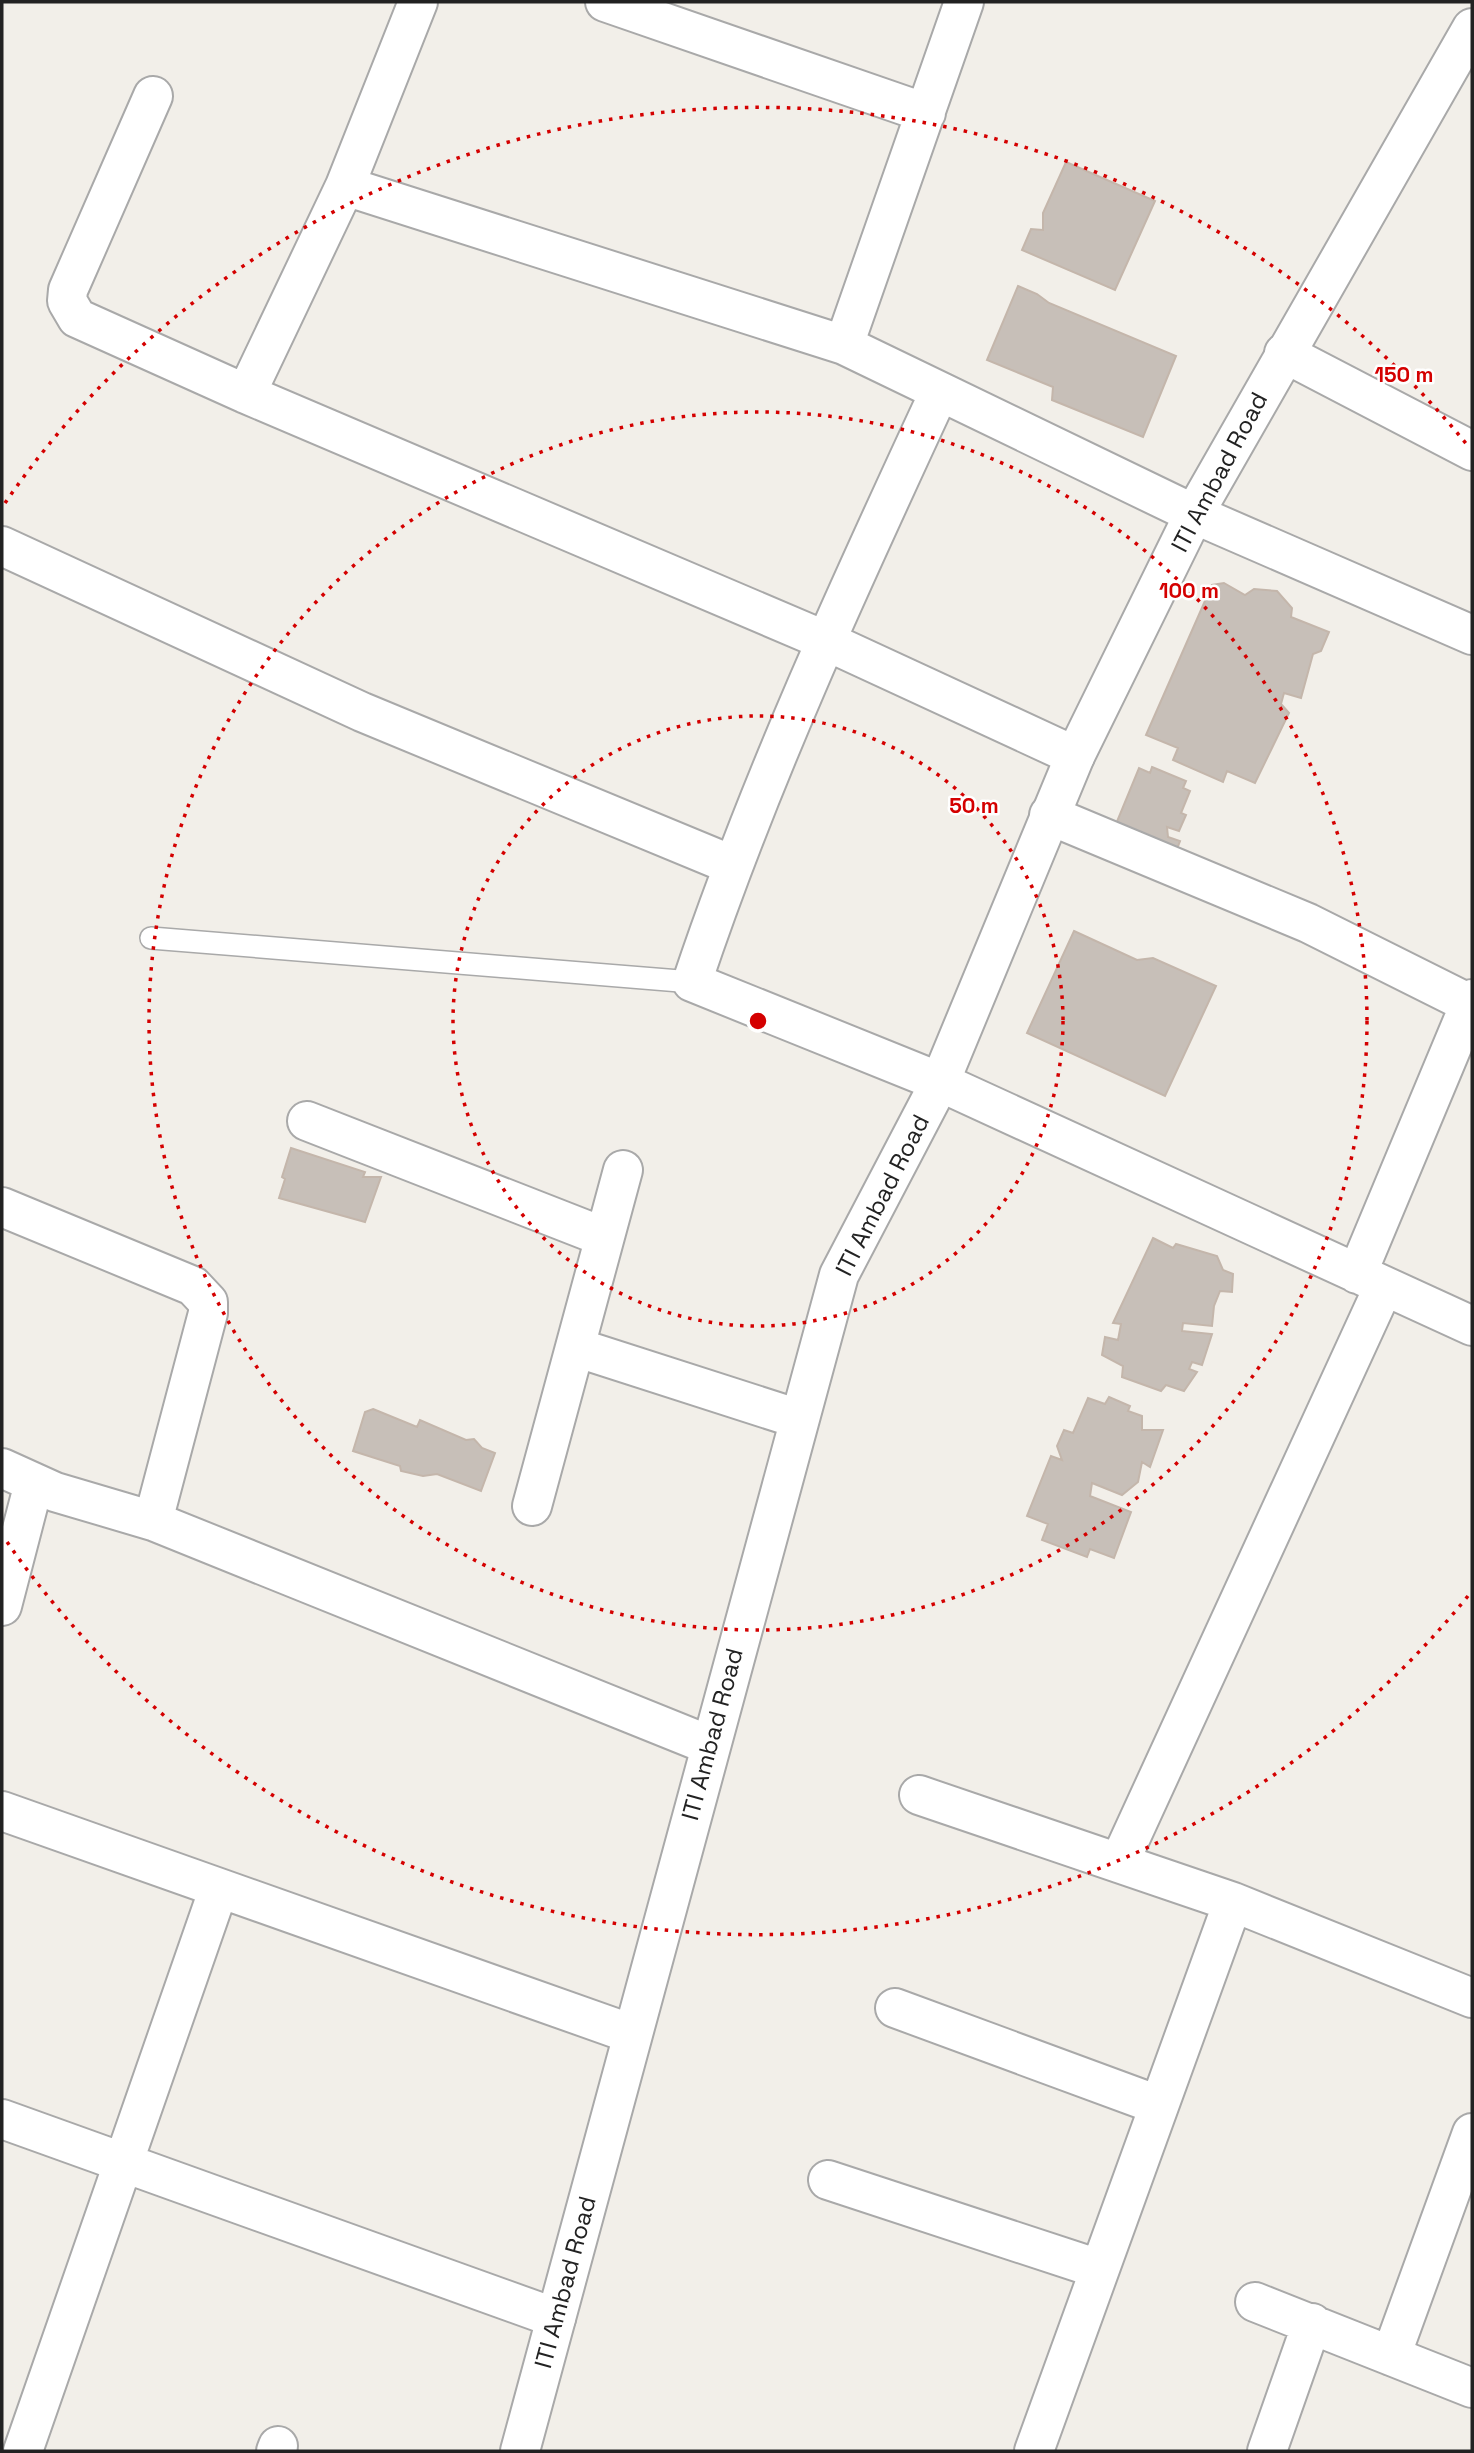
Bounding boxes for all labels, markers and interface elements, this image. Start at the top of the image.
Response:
text: 150 m [1375,361,1433,388]
street label: ITI Ambad Road [1164,387,1274,557]
text: 100 m [1159,577,1219,604]
text: 50 m [949,792,999,819]
centre of rings [746,1009,770,1033]
street label: ITI Ambad Road [828,1109,936,1281]
street label: ITI Ambad Road [674,1645,750,1823]
street label: ITI Ambad Road [527,2193,603,2371]

